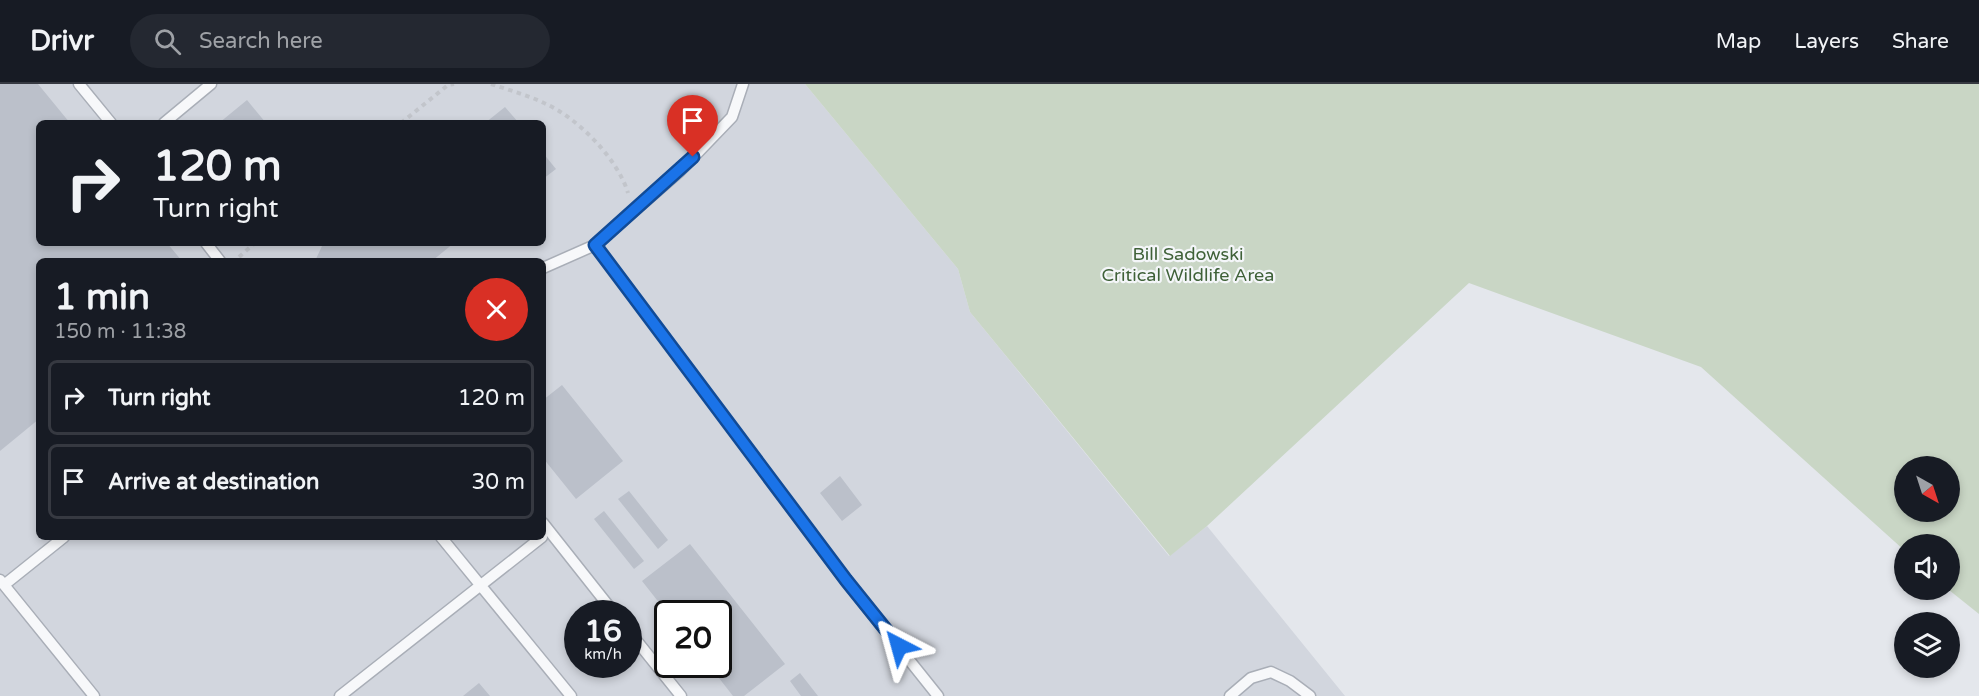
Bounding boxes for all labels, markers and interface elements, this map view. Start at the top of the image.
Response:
search box [130,14,550,68]
text: Drivr [30,24,94,58]
icon: search [151,25,184,58]
text: Search here [199,28,323,54]
text: Map [1716,29,1761,54]
text: Layers [1794,29,1859,54]
text: Share [1892,29,1949,54]
pin [667,95,718,157]
icon: arrive [676,104,709,137]
text: 120 m [153,141,282,192]
icon: right [54,144,132,222]
text: Turn right [153,192,279,225]
park label: Bill Sadowski Critical Wildlife Area [1102,243,1274,286]
text: 1 min [54,276,150,319]
button: close [465,278,528,341]
text: 150 m · 11:38 [54,320,186,344]
icon: right [57,381,90,414]
text: Turn right [108,385,210,411]
text: 120 m [458,385,525,411]
north arrow [1894,456,1960,522]
map controls [1894,456,1960,678]
icon: arrive [57,465,90,498]
text: Arrive at destination [108,469,319,495]
text: 30 m [471,469,525,495]
button: sound [1894,534,1960,600]
speed limit sign: 20 [654,600,732,678]
button: layers [1894,612,1960,678]
text: 16 [584,613,622,650]
position arrow [867,614,931,678]
text: km/h [584,645,622,663]

